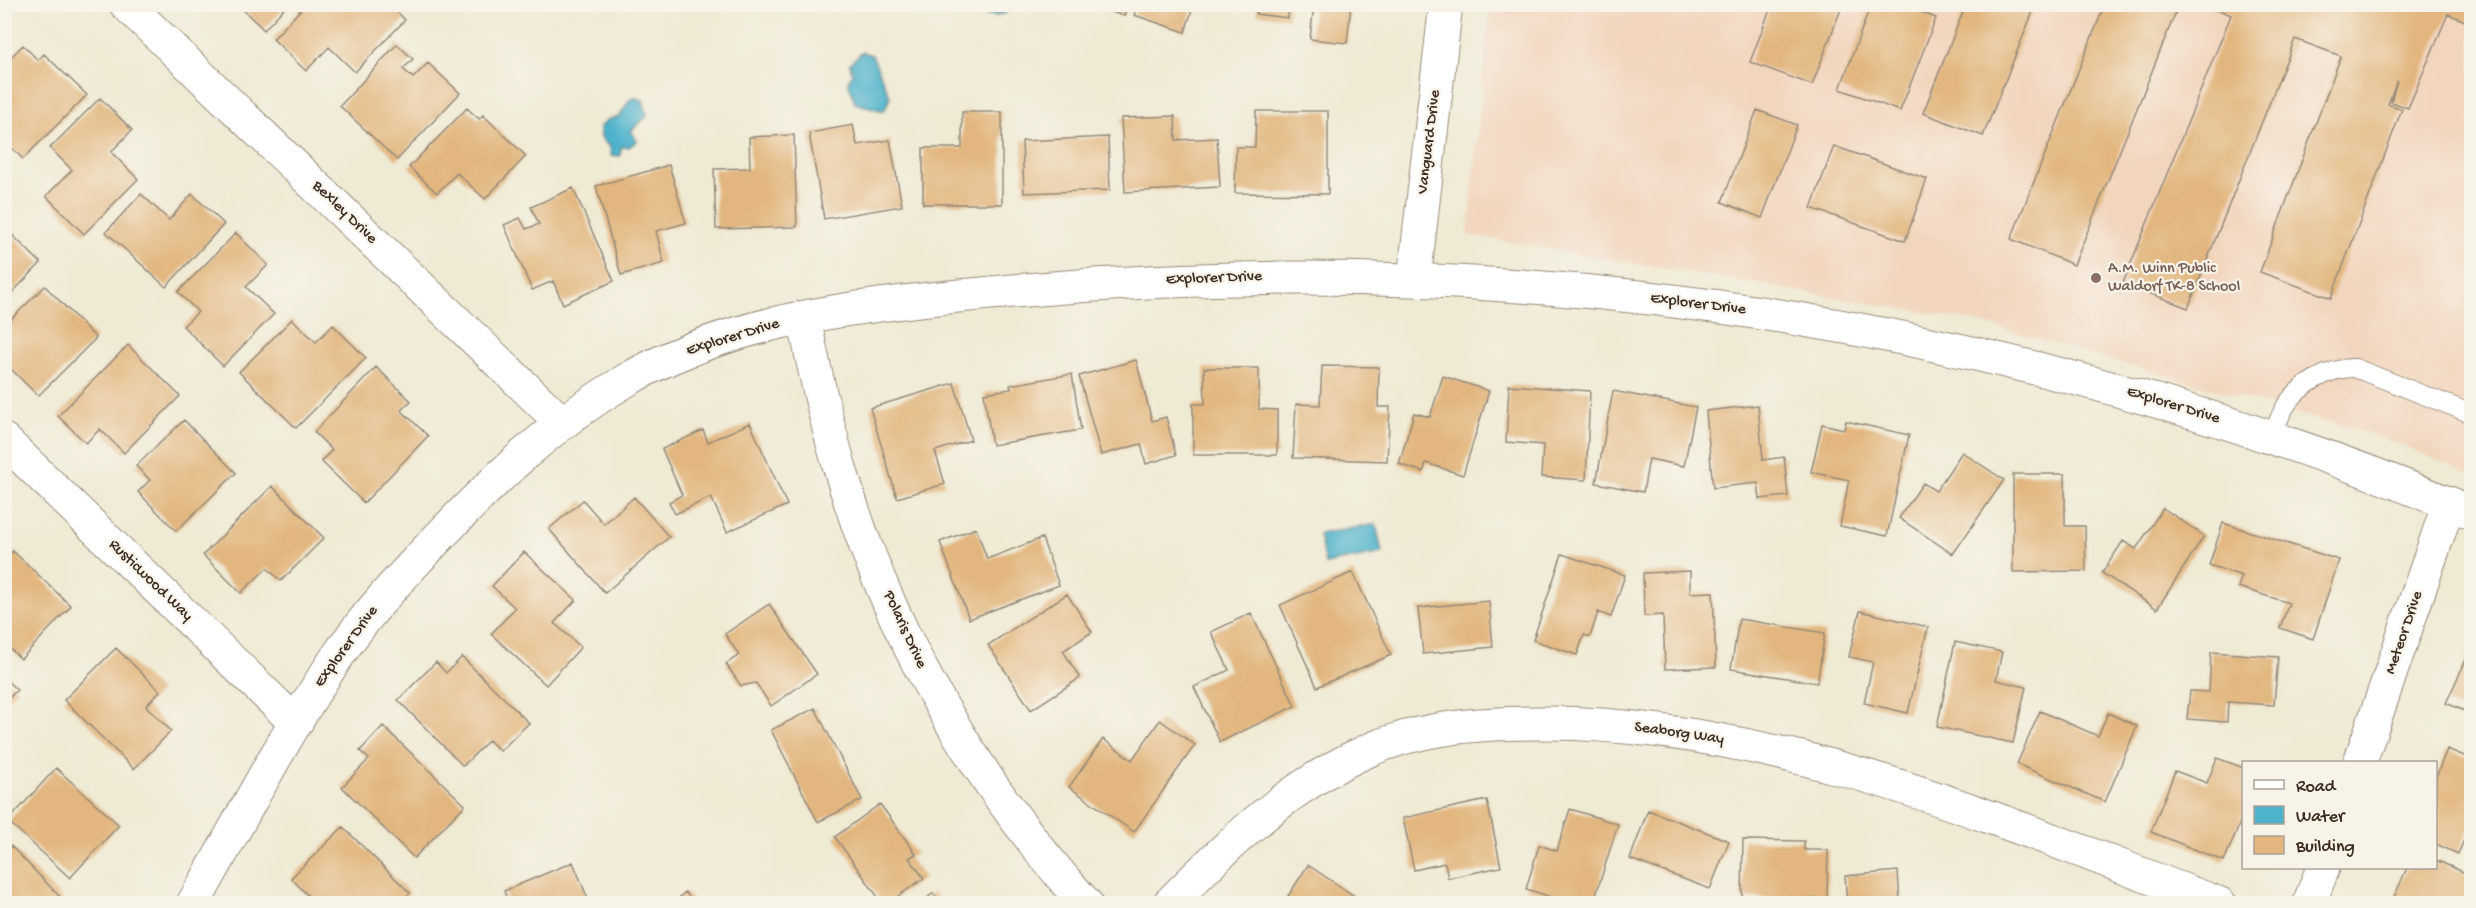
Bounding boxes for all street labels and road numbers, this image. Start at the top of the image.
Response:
street label: Vanguard Drive [1414,88,1446,196]
street label: Bexley Drive [307,177,381,249]
street label: Explorer Drive [1166,268,1263,290]
street label: Explorer Drive [1649,290,1748,320]
street label: Explorer Drive [684,315,783,361]
street label: Explorer Drive [2124,383,2223,429]
street label: Rusticwood Way [104,536,196,626]
street label: Polaris Drive [877,587,931,672]
street label: Meteor Drive [2382,588,2428,677]
street label: Explorer Drive [311,602,383,692]
street label: Seaborg Way [1633,718,1725,750]

